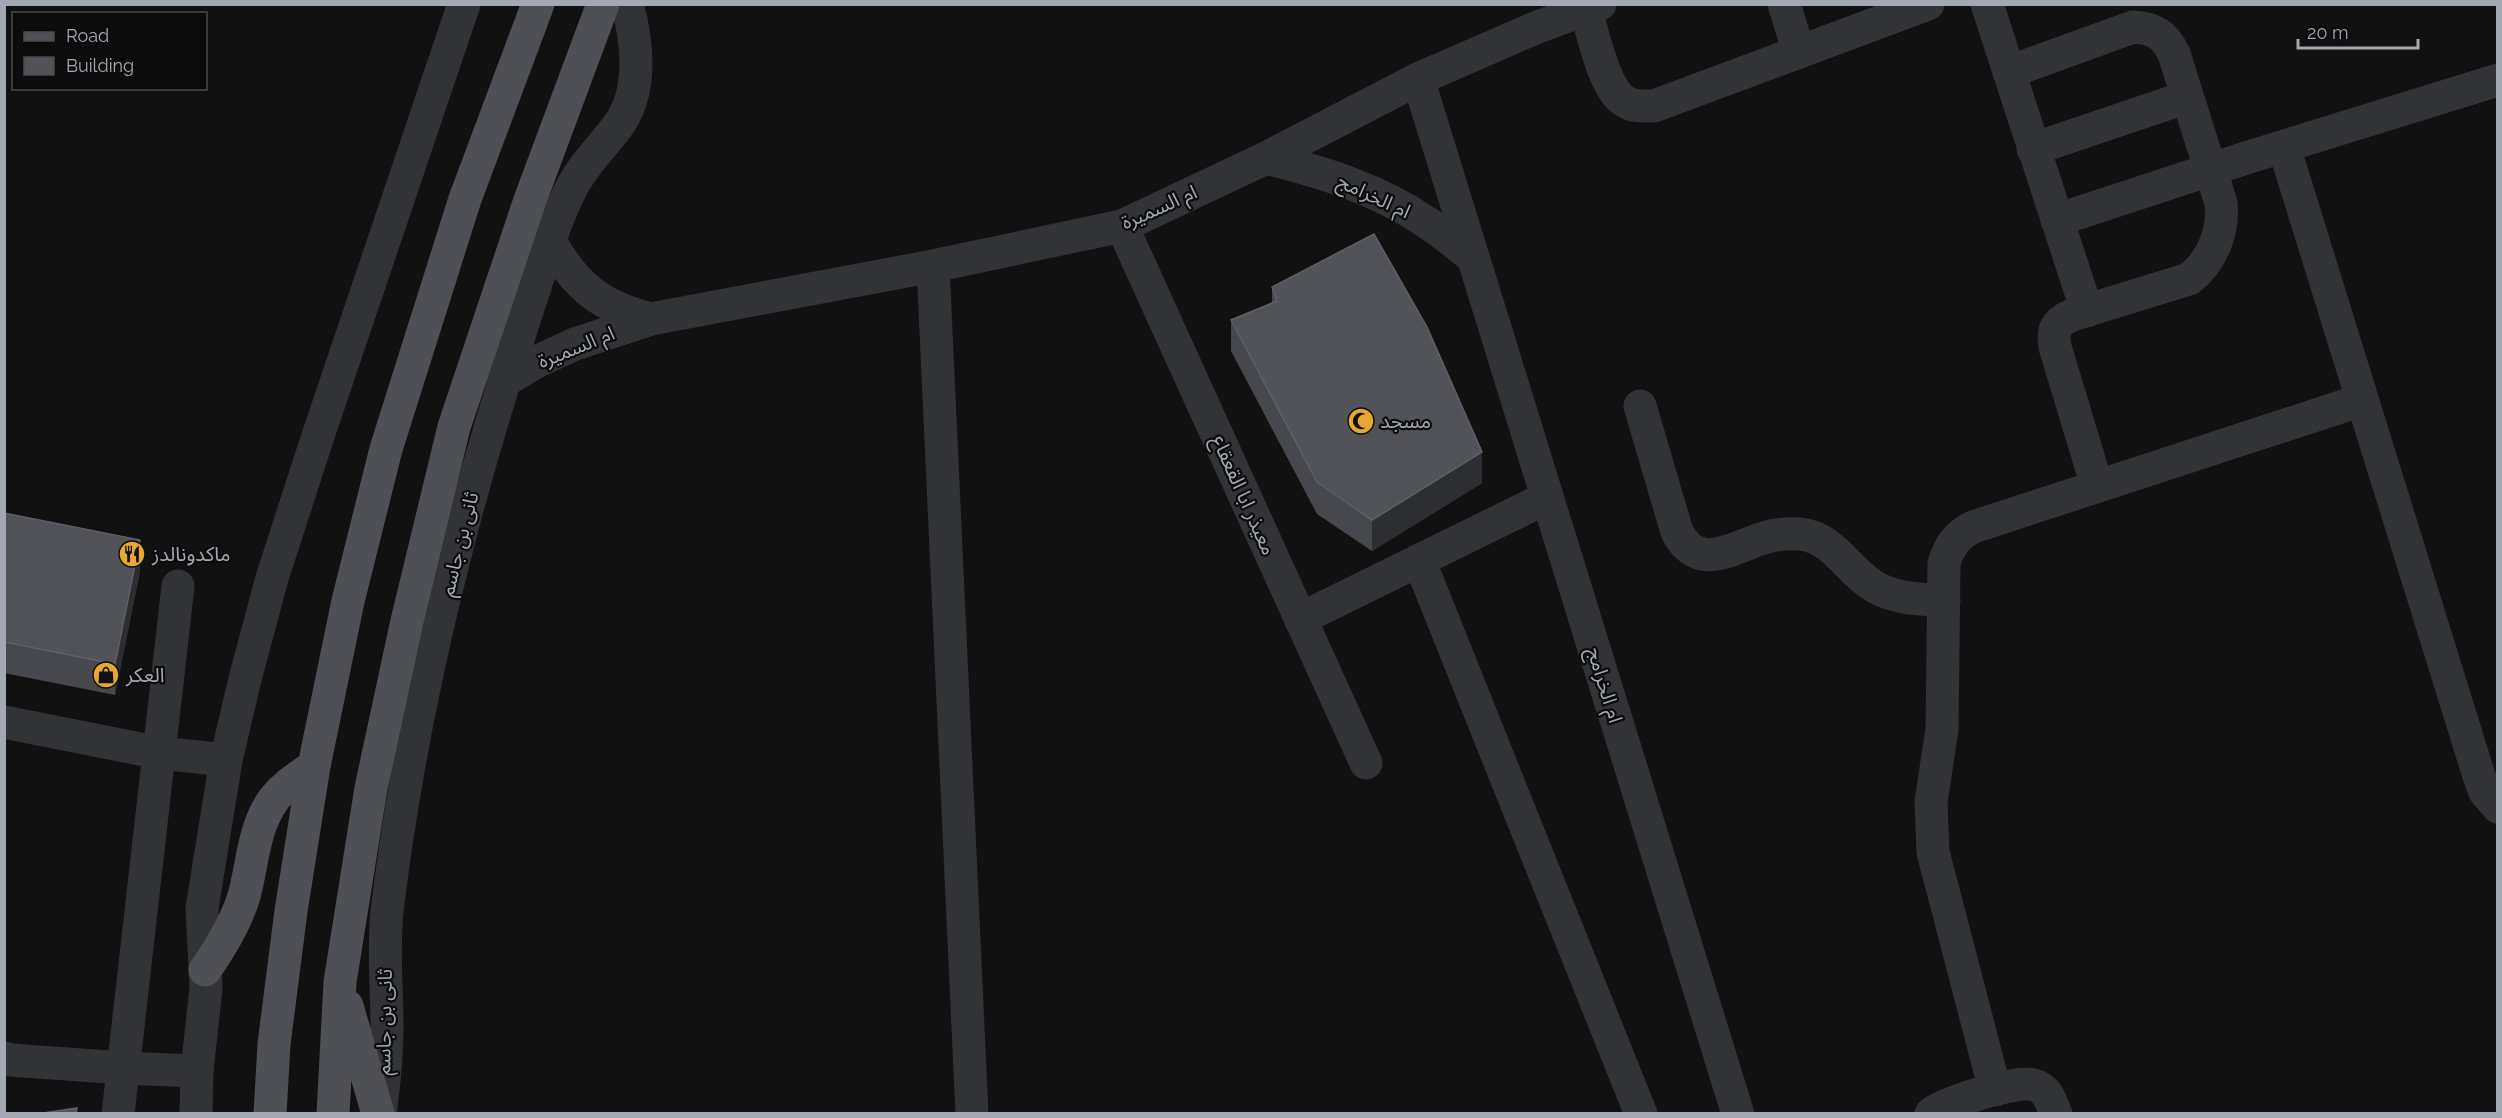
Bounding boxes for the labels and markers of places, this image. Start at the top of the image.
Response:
mosque icon: مسجد [1346,406,1376,436]
place label: مسجد [1380,409,1431,433]
restaurant icon: ماكدونالدز [117,539,147,569]
place label: ماكدونالدز [151,542,231,566]
shop icon: العكر [91,660,121,690]
place label: العكر [125,663,164,687]

